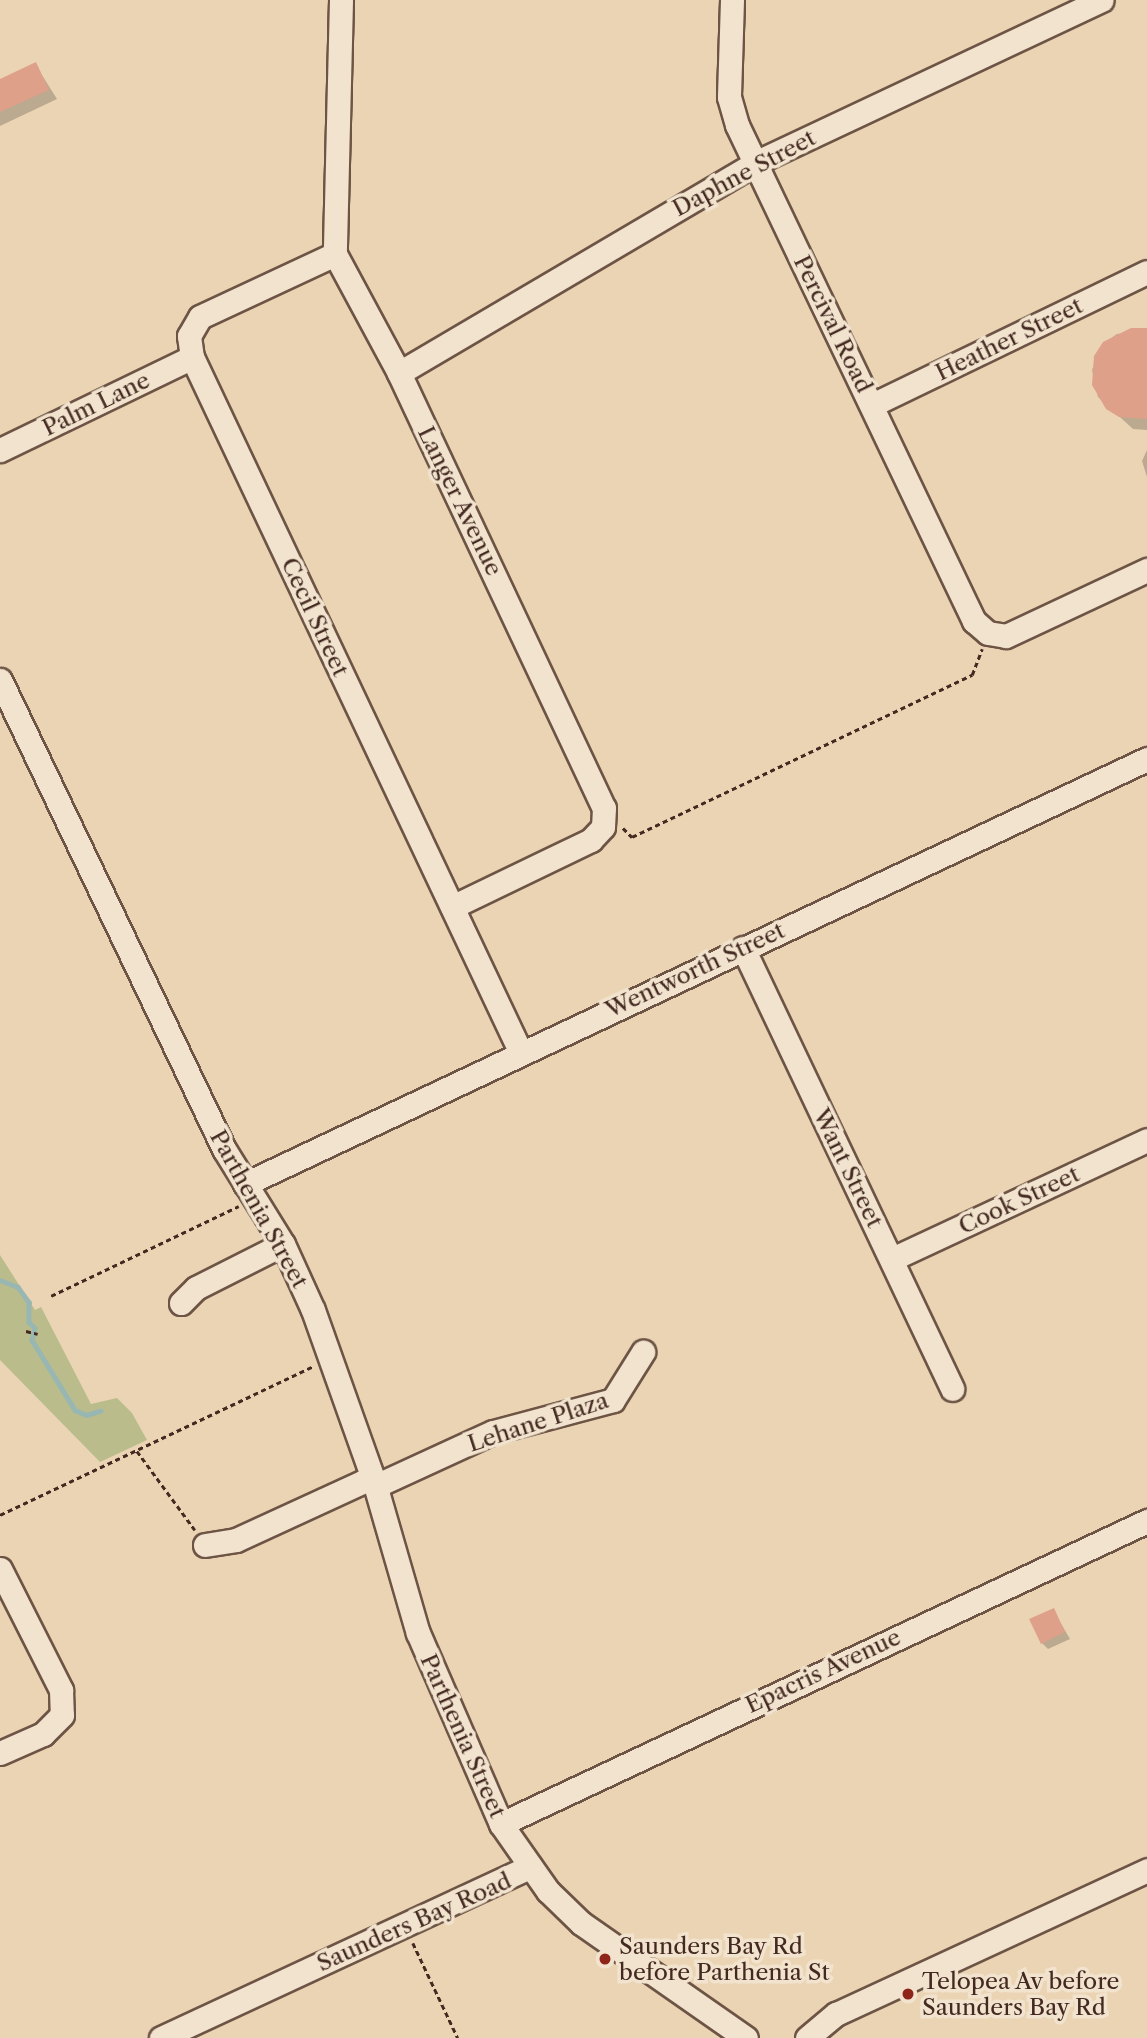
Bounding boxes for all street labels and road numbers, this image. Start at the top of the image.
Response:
street label: Daphne Street [668,124,820,222]
street label: Percival Road [788,251,878,397]
street label: Heather Street [931,291,1087,387]
street label: Palm Lane [38,366,154,442]
street label: Langer Avenue [412,421,508,581]
street label: Cecil Street [275,553,355,681]
street label: Wentworth Street [601,916,789,1024]
street label: Want Street [807,1104,889,1232]
street label: Parthenia Street [204,1125,314,1293]
street label: Cook Street [954,1160,1084,1240]
street label: Lehane Plaza [464,1386,612,1458]
street label: Epacris Avenue [741,1623,905,1719]
street label: Parthenia Street [414,1650,512,1822]
street label: Saunders Bay Road [312,1867,516,1977]

